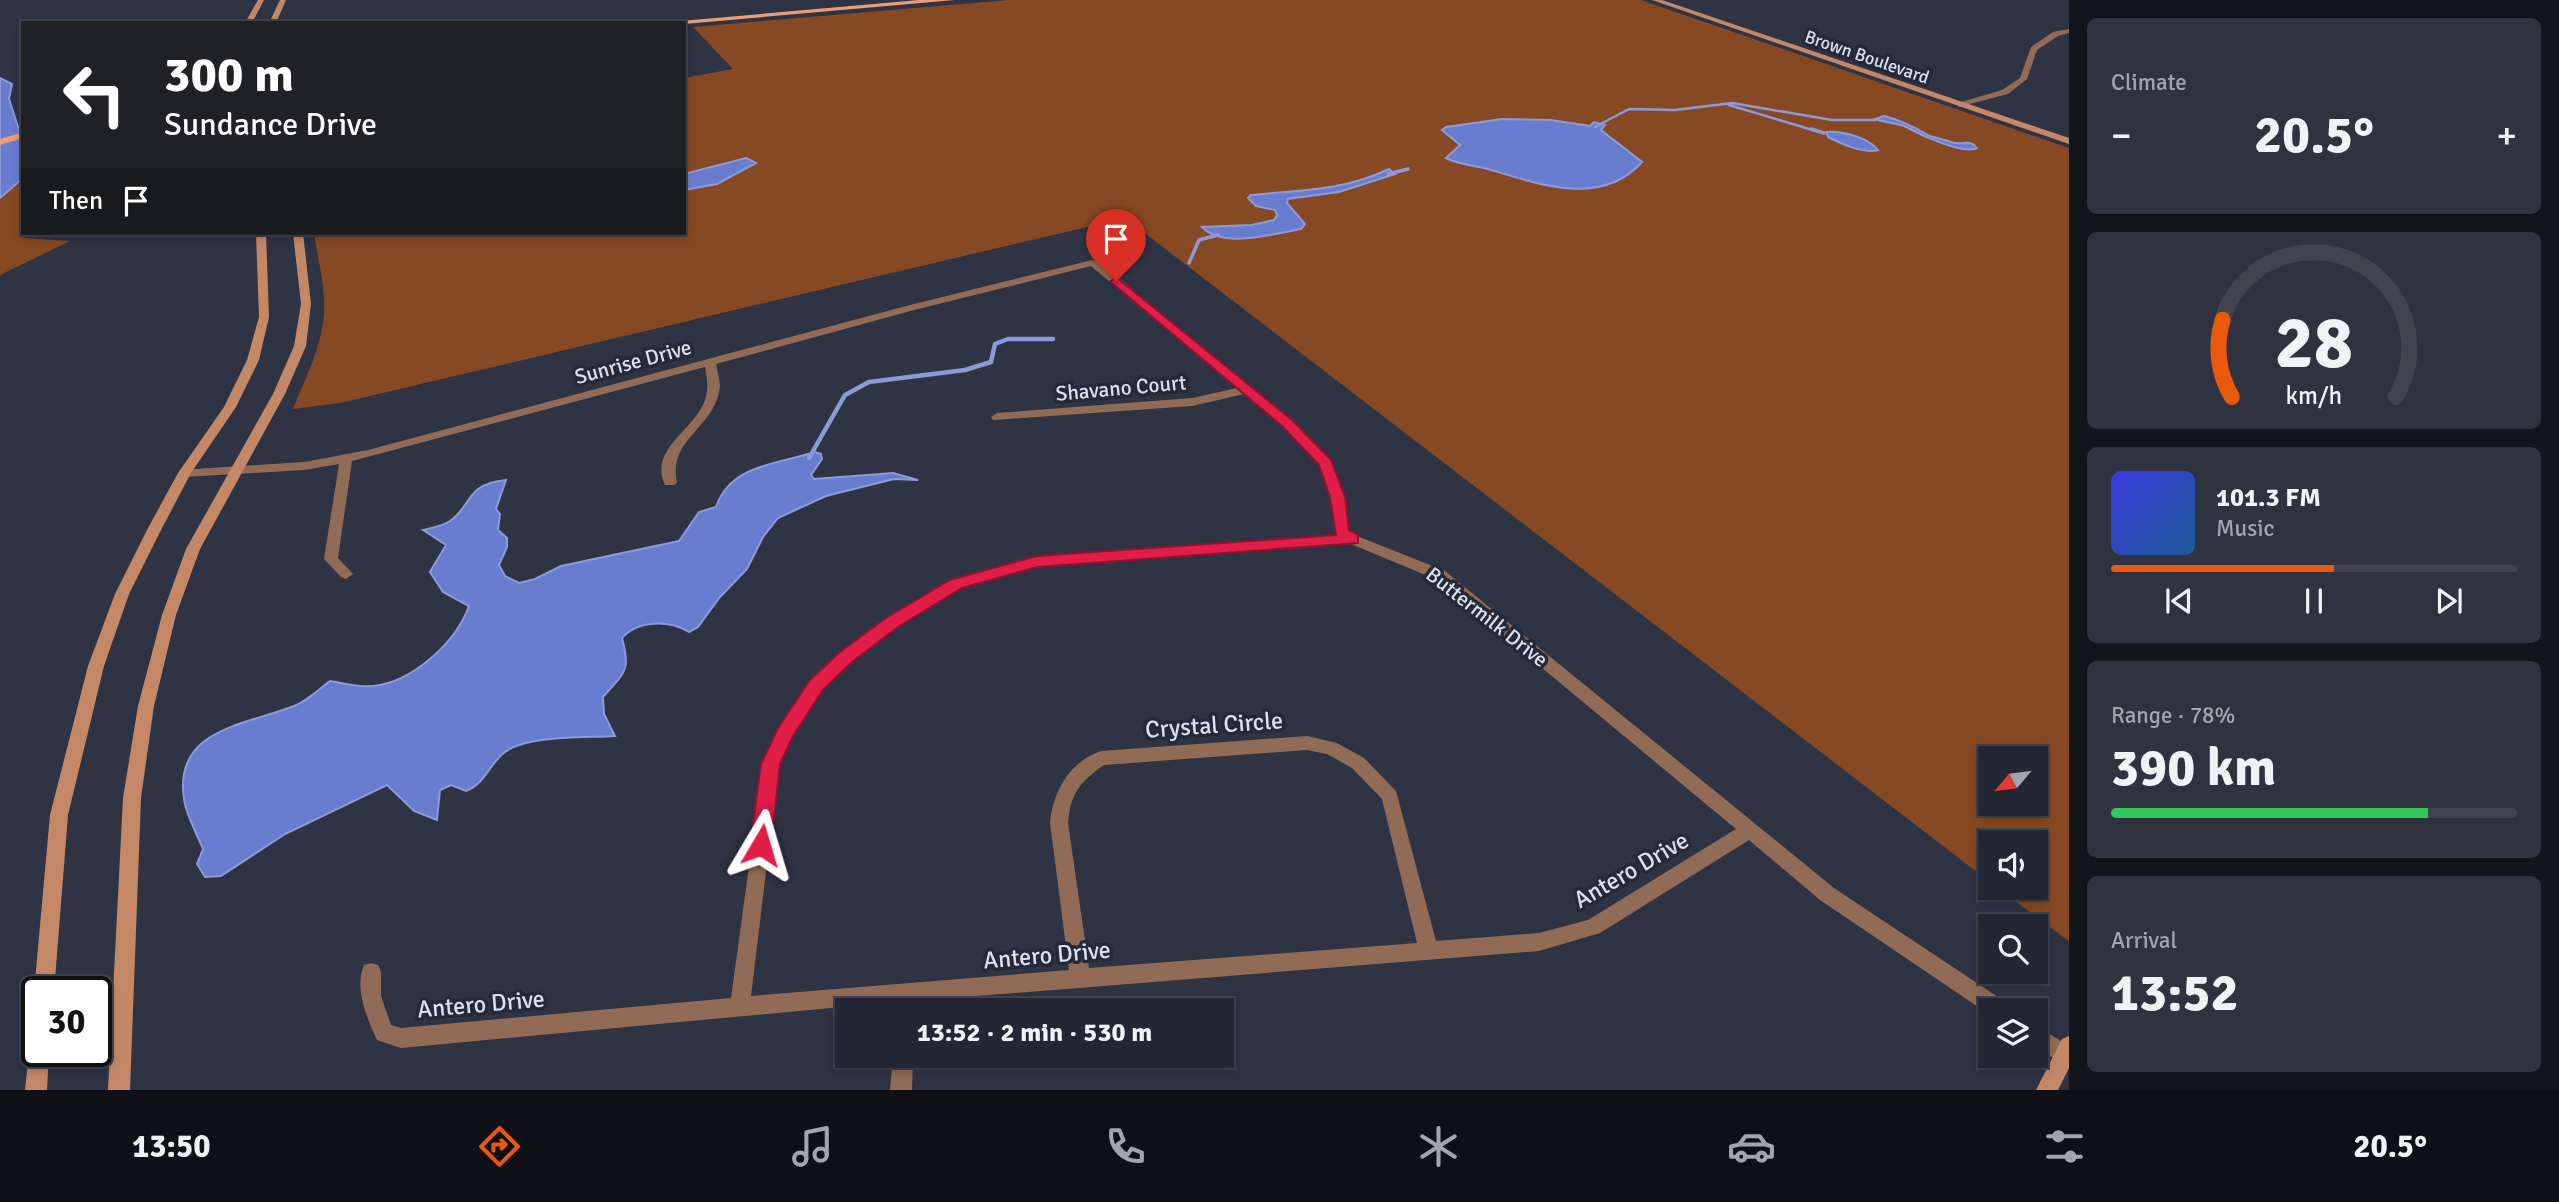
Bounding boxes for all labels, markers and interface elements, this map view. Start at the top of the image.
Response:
street label: Brown Boulevard [1802,25,1932,89]
text: 300 m [164,45,294,105]
icon: left [49,49,140,140]
text: Climate [2111,68,2187,97]
text: 20.5° [2254,103,2374,167]
text: Sundance Drive [164,105,377,144]
text: − [2111,112,2132,159]
text: + [2496,112,2517,159]
icon: arrive [117,182,155,220]
text: Then [49,185,103,217]
pin [1086,209,1146,281]
icon: arrive [1097,220,1135,258]
text: 28 [2275,299,2353,388]
street label: Sunrise Drive [572,334,694,390]
street label: Shavano Court [1055,369,1187,407]
text: km/h [2286,379,2342,410]
text: 101.3 FM [2216,482,2321,514]
text: Music [2216,514,2274,543]
street label: Buttermilk Drive [1421,561,1553,673]
icon: previous [2160,582,2198,620]
icon: pause [2295,582,2333,620]
icon: next [2430,582,2468,620]
text: Range · 78% [2111,701,2235,730]
street label: Crystal Circle [1144,705,1284,745]
text: 390 km [2111,736,2276,800]
north arrow [1978,746,2048,816]
map controls [1978,746,2048,1068]
position arrow [724,808,798,882]
street label: Antero Drive [1568,825,1694,915]
button: sound [1978,830,2048,900]
button: search [1978,914,2048,984]
text: Arrival [2111,926,2177,955]
street label: Antero Drive [982,934,1112,976]
text: 13:52 [2111,961,2239,1025]
speed limit sign: 30 [21,976,112,1067]
street label: Antero Drive [416,983,546,1025]
button: layers [1978,998,2048,1068]
text: 13:52 · 2 min · 530 m [917,1017,1152,1049]
icon: directions [475,1122,524,1171]
icon: music [788,1122,837,1171]
icon: phone [1101,1122,1150,1171]
icon: climate [1414,1122,1463,1171]
icon: car [1727,1122,1776,1171]
icon: filters [2040,1122,2089,1171]
text: 13:50 [132,1127,211,1166]
text: 20.5° [2353,1127,2427,1166]

